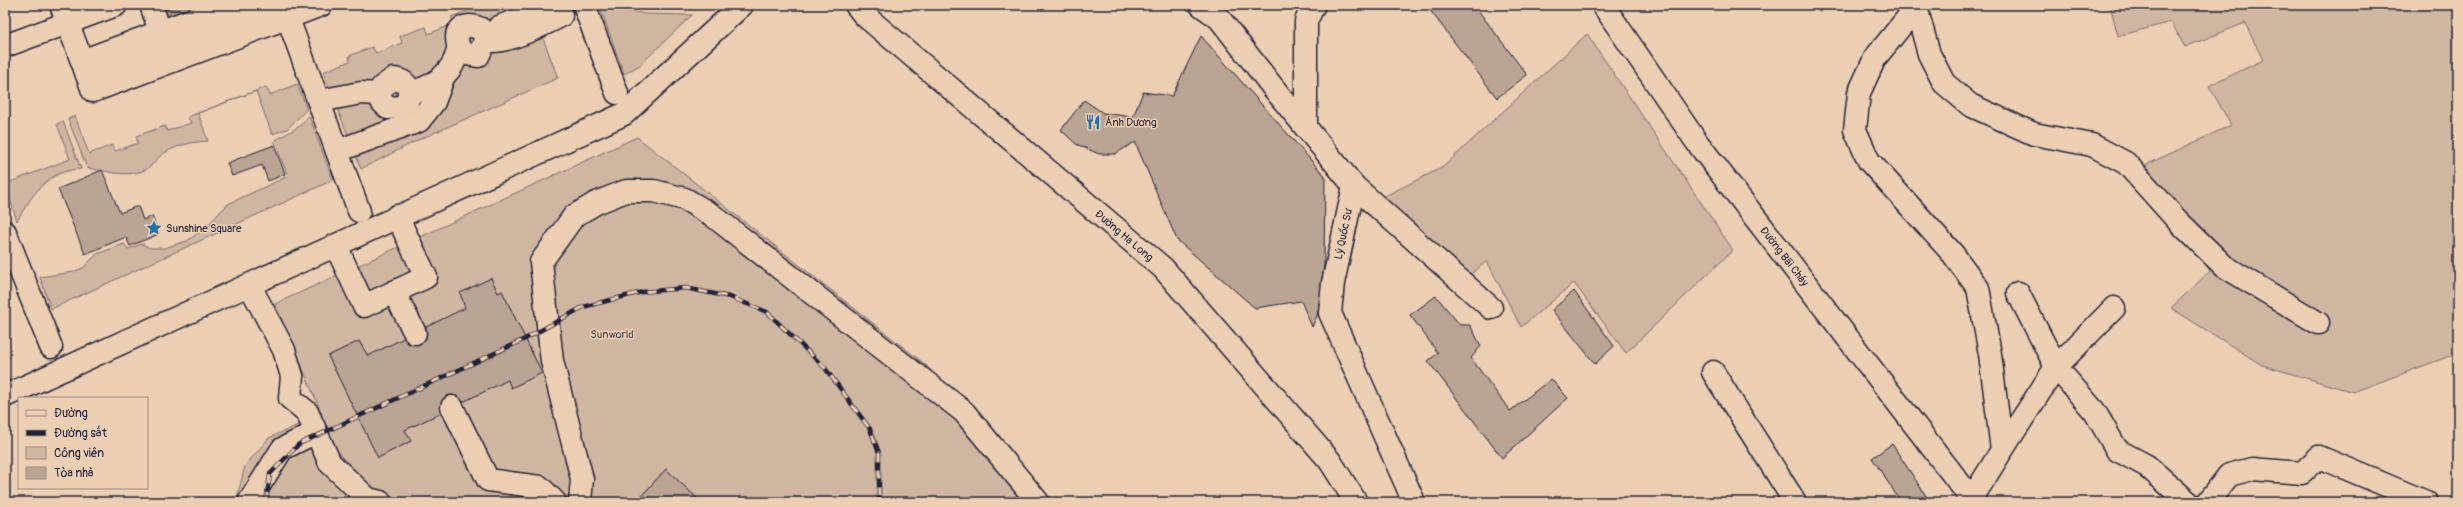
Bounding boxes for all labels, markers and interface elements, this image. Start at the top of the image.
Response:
restaurant icon: Ánh Dương [1084,113,1102,131]
place label: Ánh Dương [1105,116,1157,129]
street label: Lý Quốc Sư [1332,206,1355,261]
street label: Đường Hạ Long [1092,207,1156,264]
place icon: Sunshine Square [145,219,163,237]
place label: Sunshine Square [166,222,242,235]
street label: Đường Bãi Cháy [1757,224,1811,289]
park label: Sunworld [590,328,634,341]
legend [18,397,148,489]
text: Đường [54,406,88,421]
text: Đường sắt [54,425,107,441]
text: Công viên [54,446,104,461]
text: Tòa nhà [54,466,94,481]

